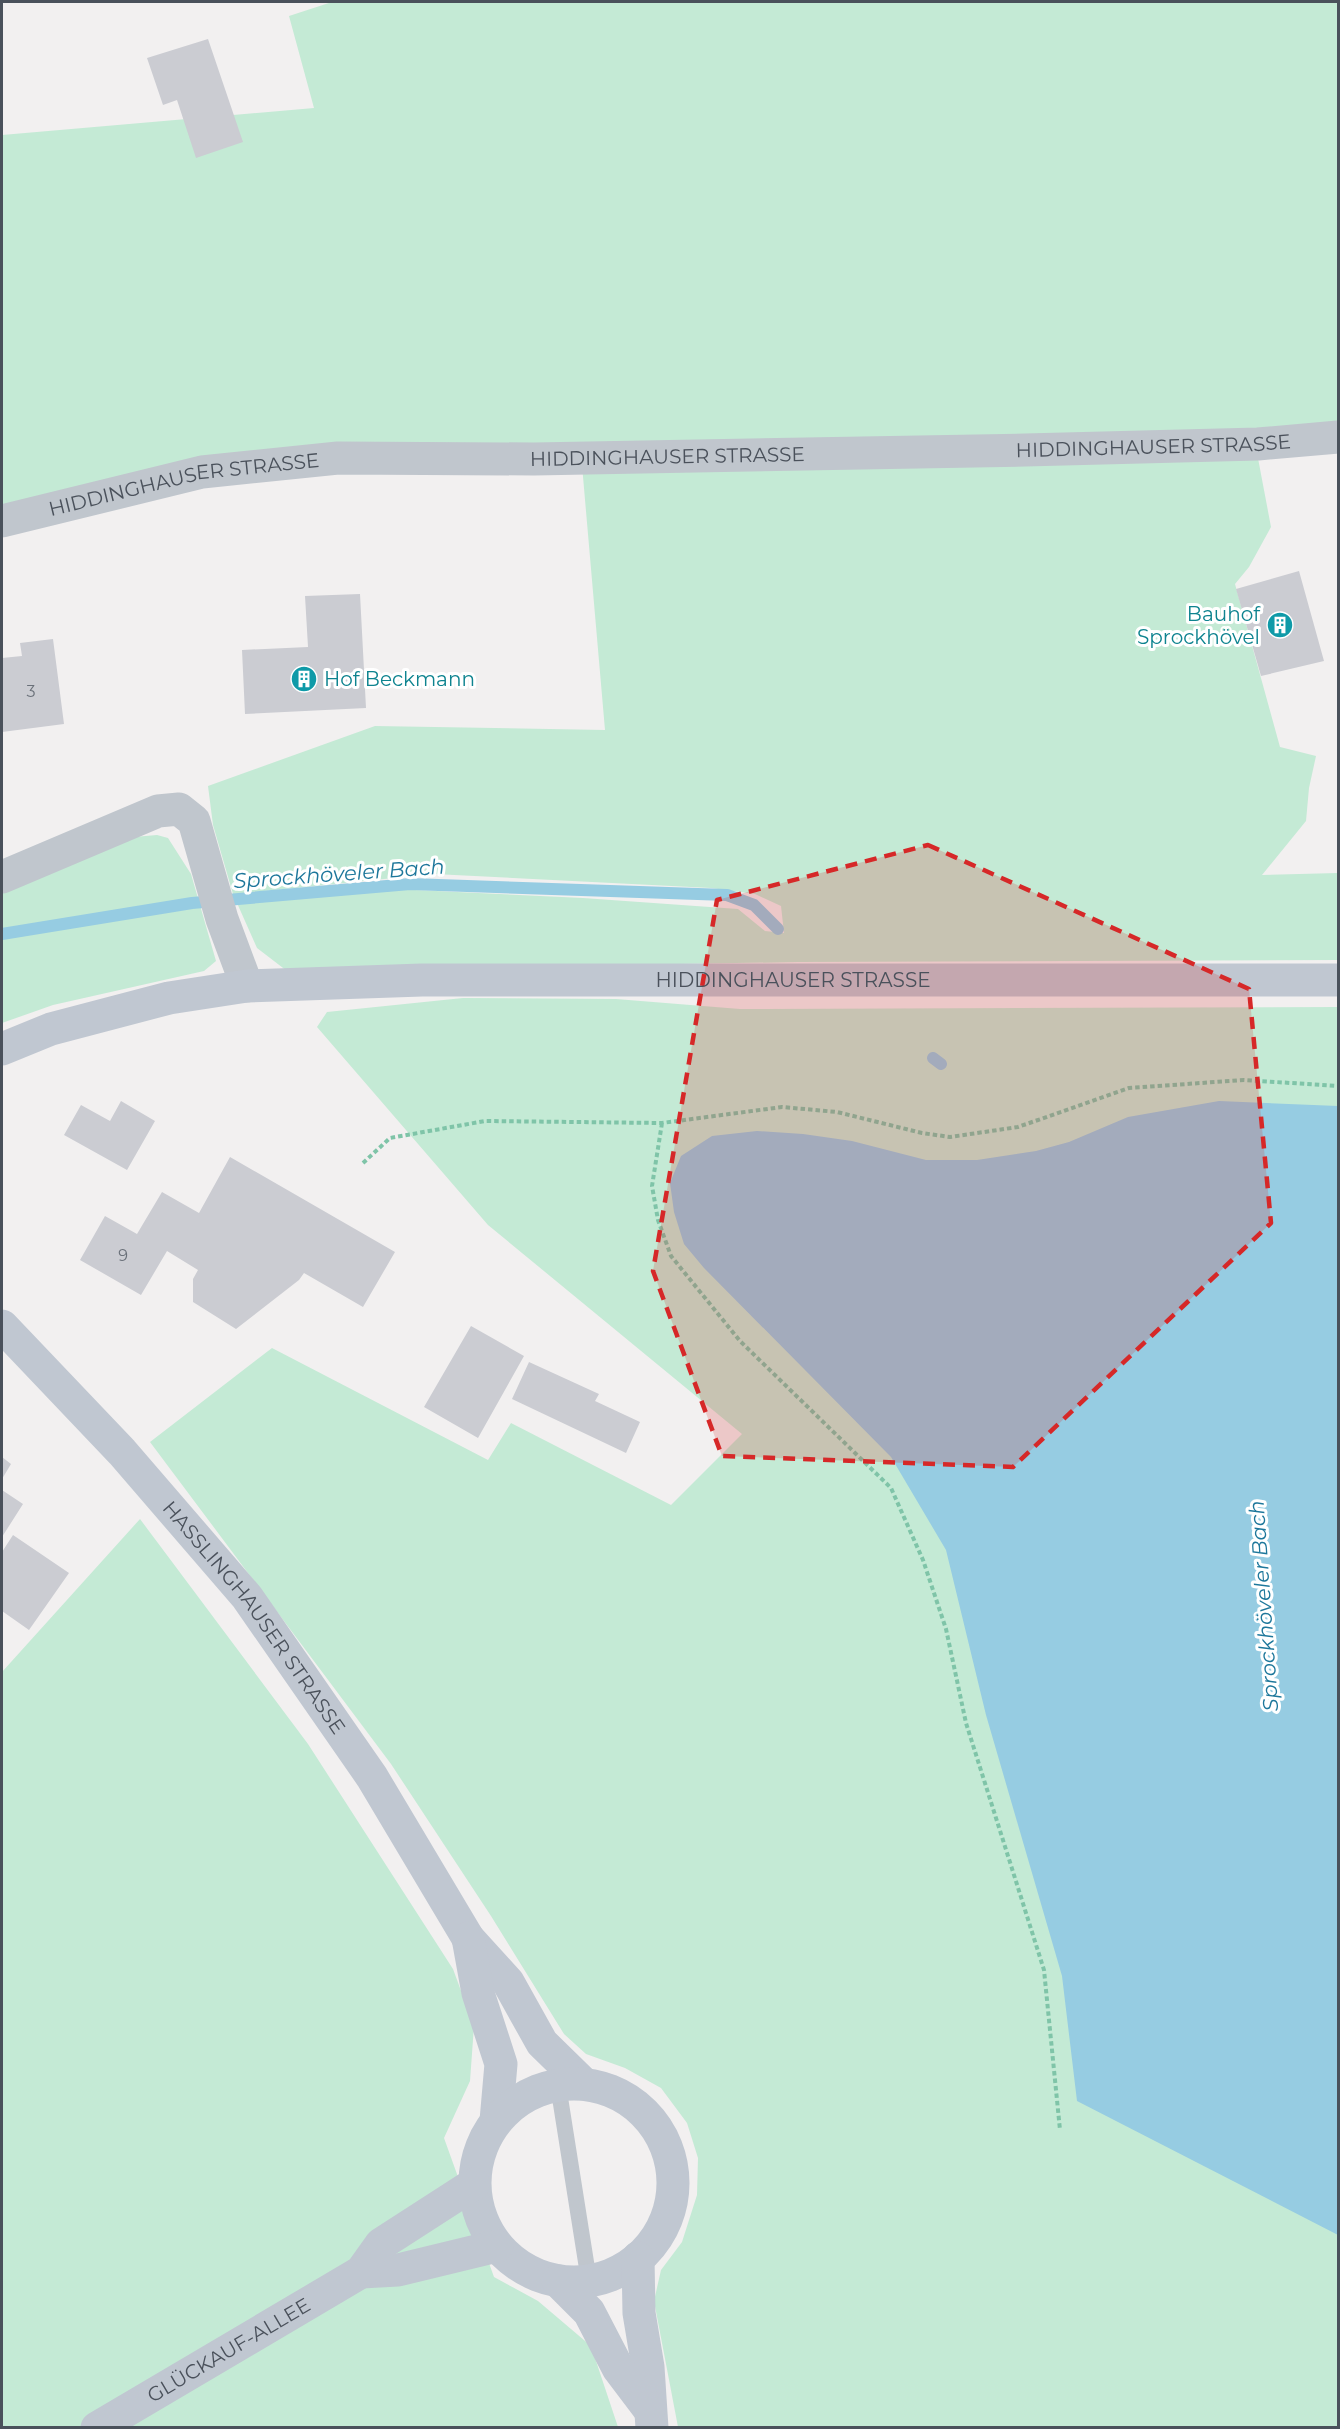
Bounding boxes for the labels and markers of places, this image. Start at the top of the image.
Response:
place label: Bauhof Sprockhövel [1137,602,1261,649]
building icon: Bauhof Sprockhövel [1265,610,1295,640]
building icon: Hof Beckmann [289,664,319,694]
place label: Hof Beckmann [324,667,475,691]

